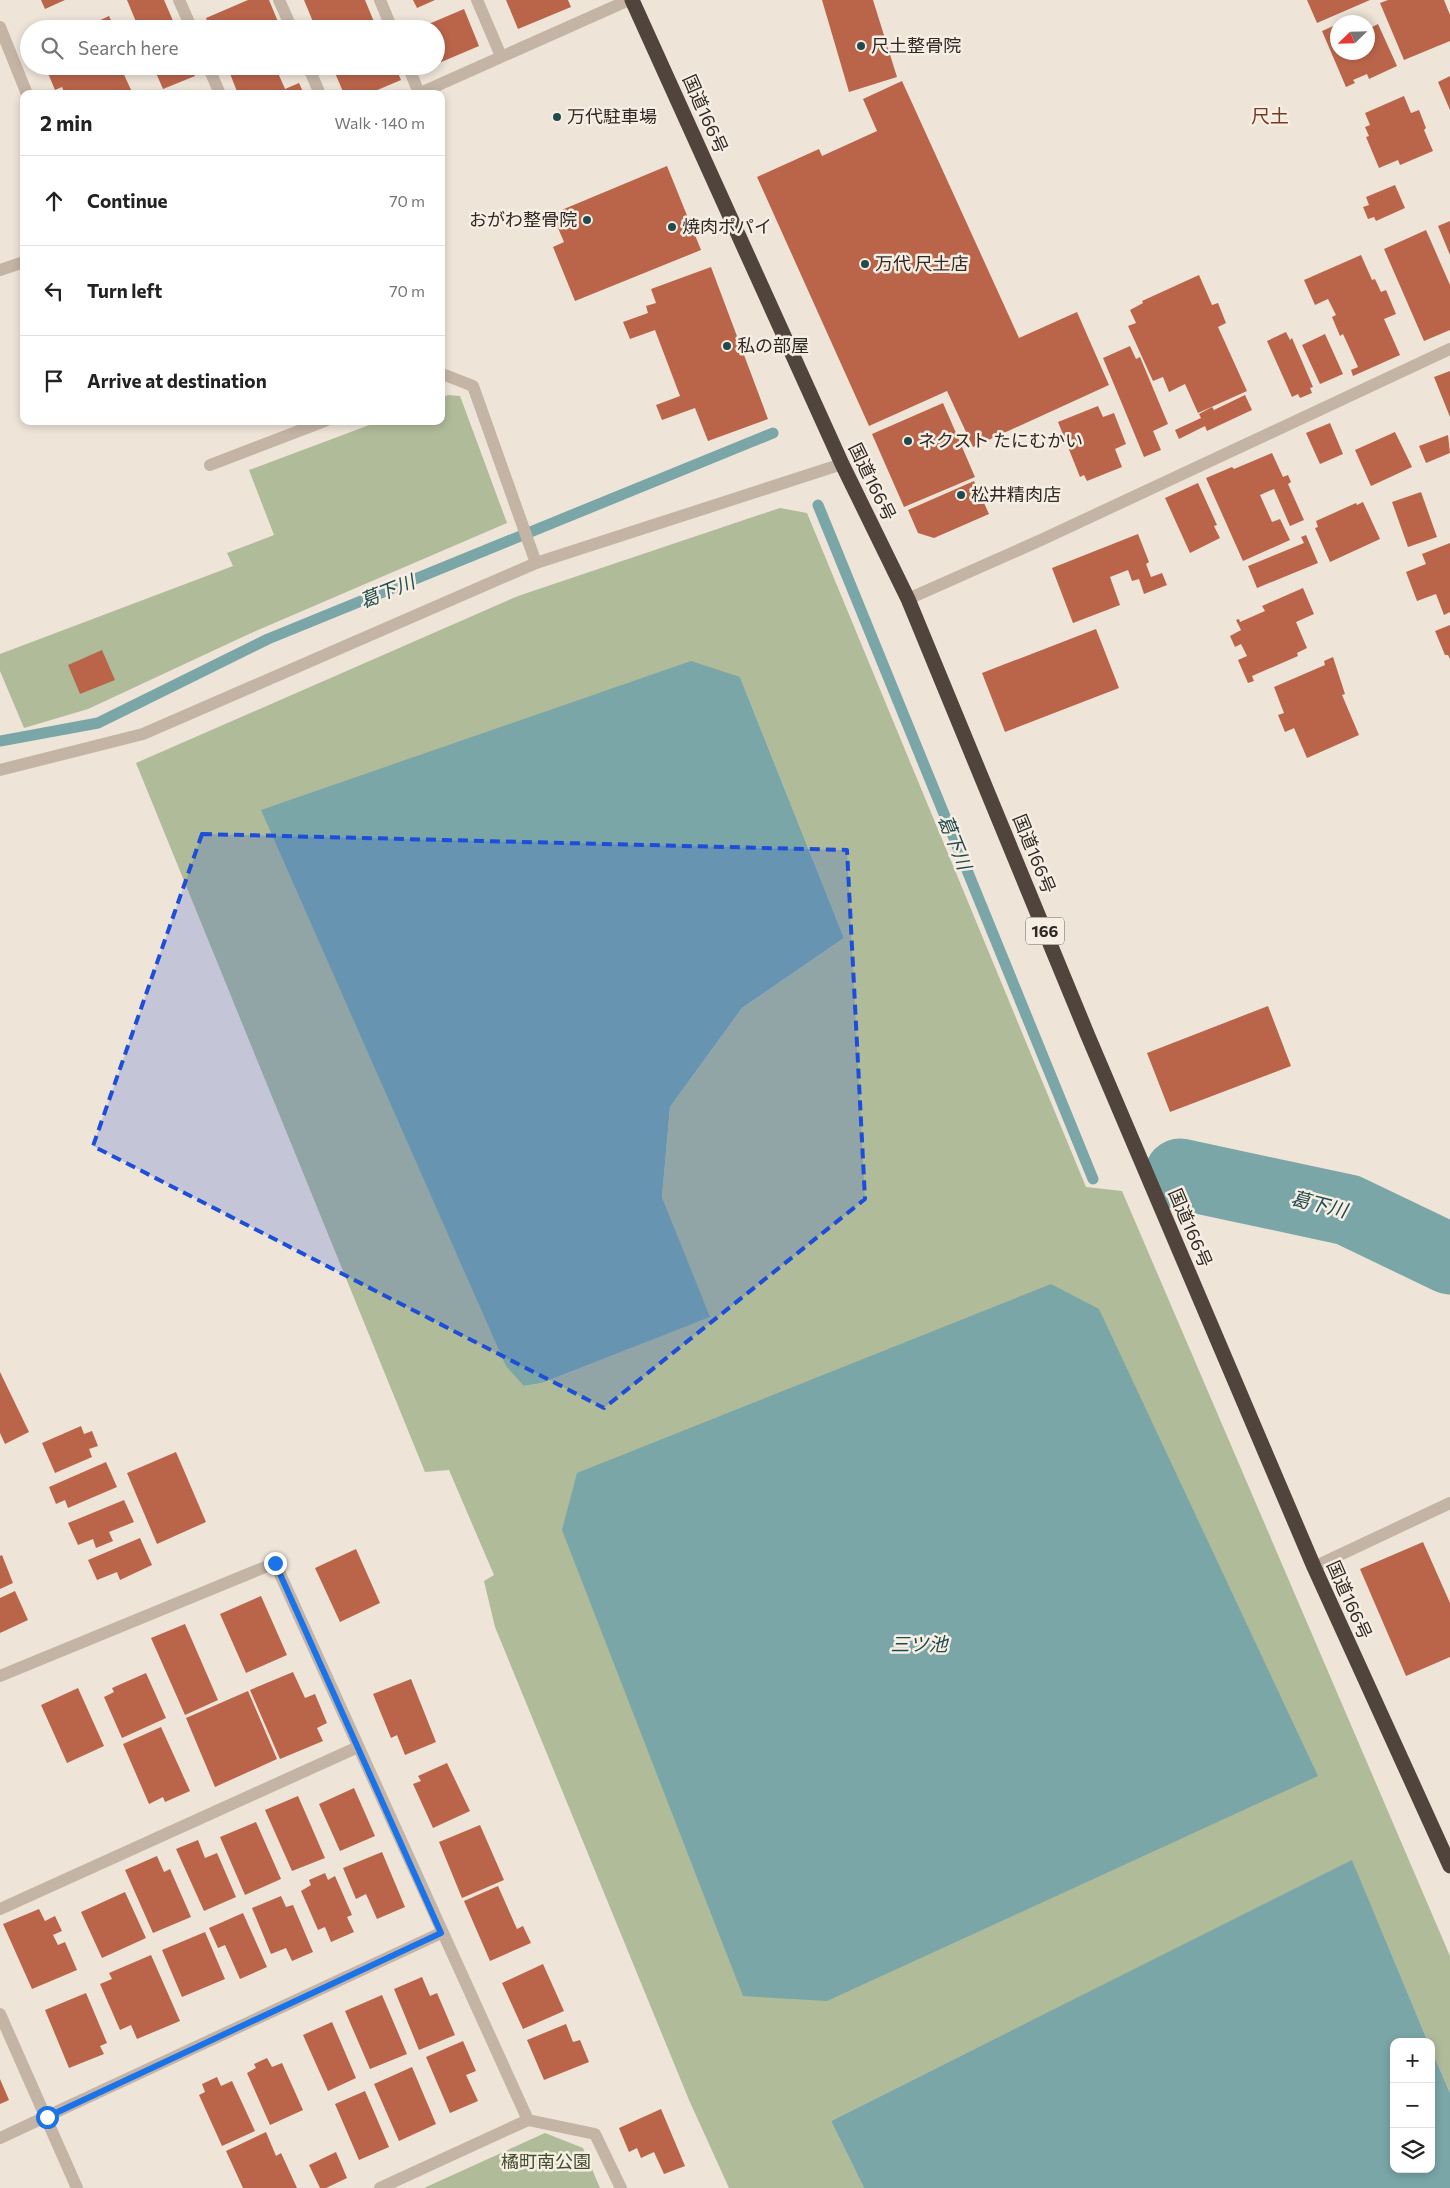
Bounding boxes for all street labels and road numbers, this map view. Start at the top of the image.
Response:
street label: 国道166号 [679,71,733,156]
street label: 国道166号 [845,439,901,524]
street label: 国道166号 [1009,811,1061,896]
road number: 166 [1026,918,1064,944]
street label: 国道166号 [1164,1185,1217,1270]
street label: 国道166号 [1323,1557,1377,1642]

